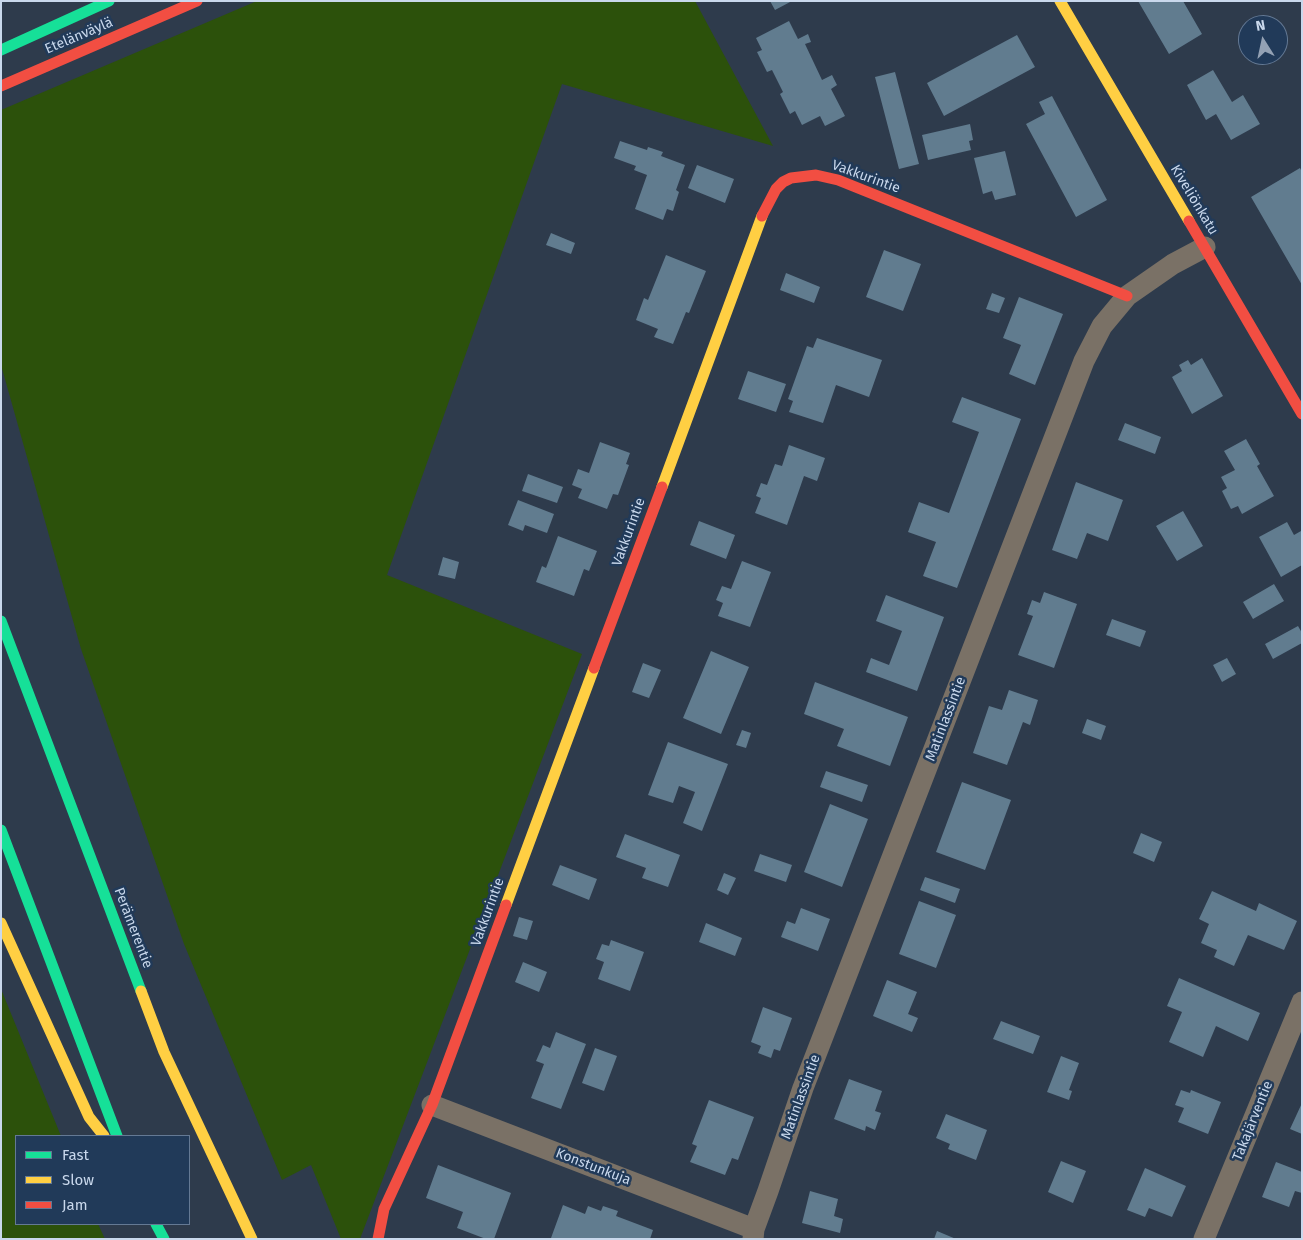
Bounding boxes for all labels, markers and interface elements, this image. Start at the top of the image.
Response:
street label: Etelänväylä [43,14,115,58]
north arrow [1238,15,1288,65]
text: N [1254,17,1267,35]
street label: Vakkurintie [830,157,902,197]
street label: Kiveliönkatu [1166,162,1222,238]
street label: Vakkurintie [609,496,649,568]
street label: Matinlassintie [922,674,970,764]
street label: Vakkurintie [468,876,508,948]
street label: Perämerentie [110,885,156,971]
street label: Matinlassintie [778,1052,824,1142]
street label: Takajärventie [1229,1079,1277,1163]
legend [15,1135,190,1225]
street label: Konstunkuja [553,1145,633,1189]
text: Fast [62,1146,89,1164]
text: Slow [62,1171,94,1189]
text: Jam [62,1196,88,1214]

